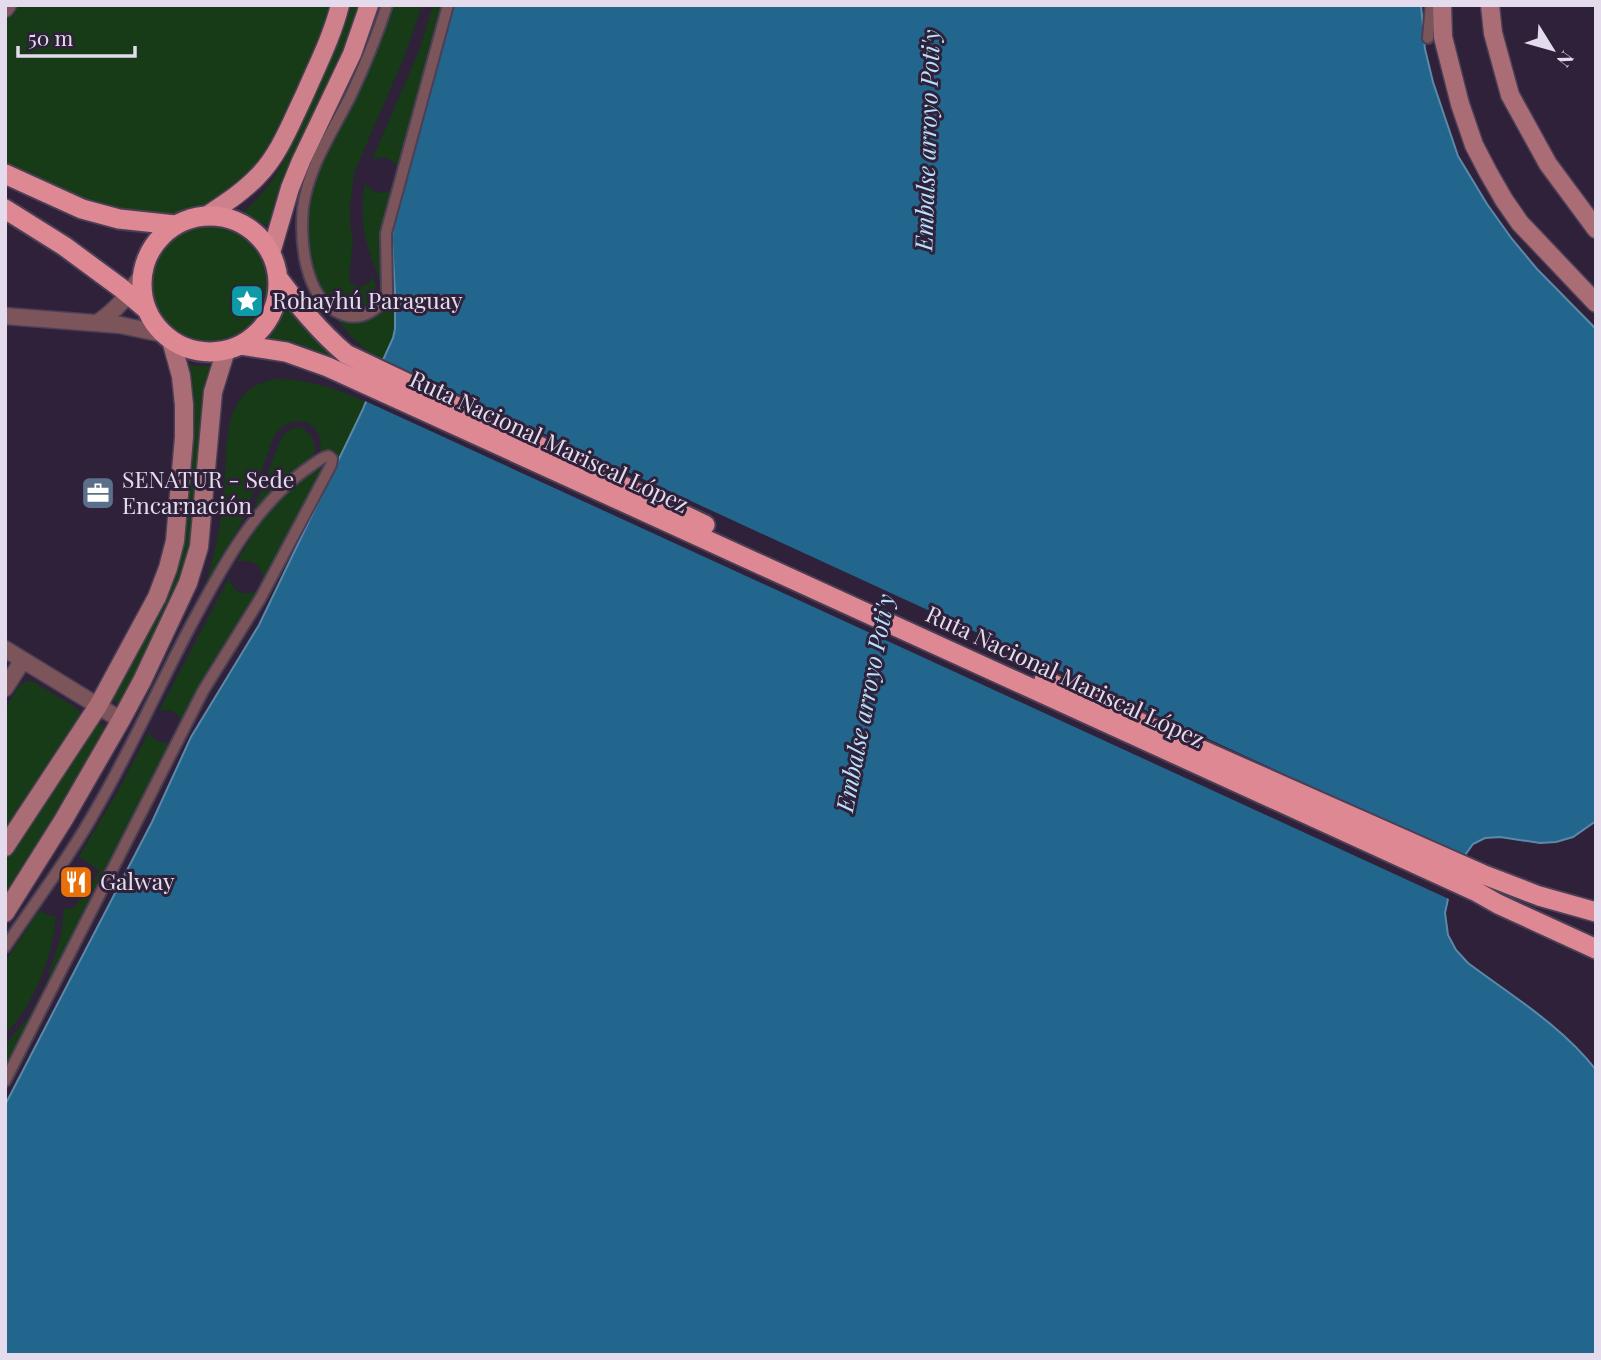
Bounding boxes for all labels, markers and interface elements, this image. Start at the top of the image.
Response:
scale bar [18,14,135,58]
north arrow [1517,14,1587,84]
text: 50 m [28,23,74,51]
water label: Embalse arroyo Poti'y [906,29,946,252]
text: N [1552,47,1581,73]
place icon: Rohayhú Paraguay [228,282,266,320]
place label: Rohayhú Paraguay [272,284,463,315]
street label: Ruta Nacional Mariscal López [405,362,694,519]
place label: SENATUR - Sede Encarnación [122,463,294,520]
office icon: SENATUR - Sede Encarnación [79,474,117,512]
water label: Embalse arroyo Poti'y [827,591,901,815]
street label: Ruta Nacional Mariscal López [921,597,1210,754]
restaurant icon: Galway [57,863,95,901]
place label: Galway [100,865,175,896]

